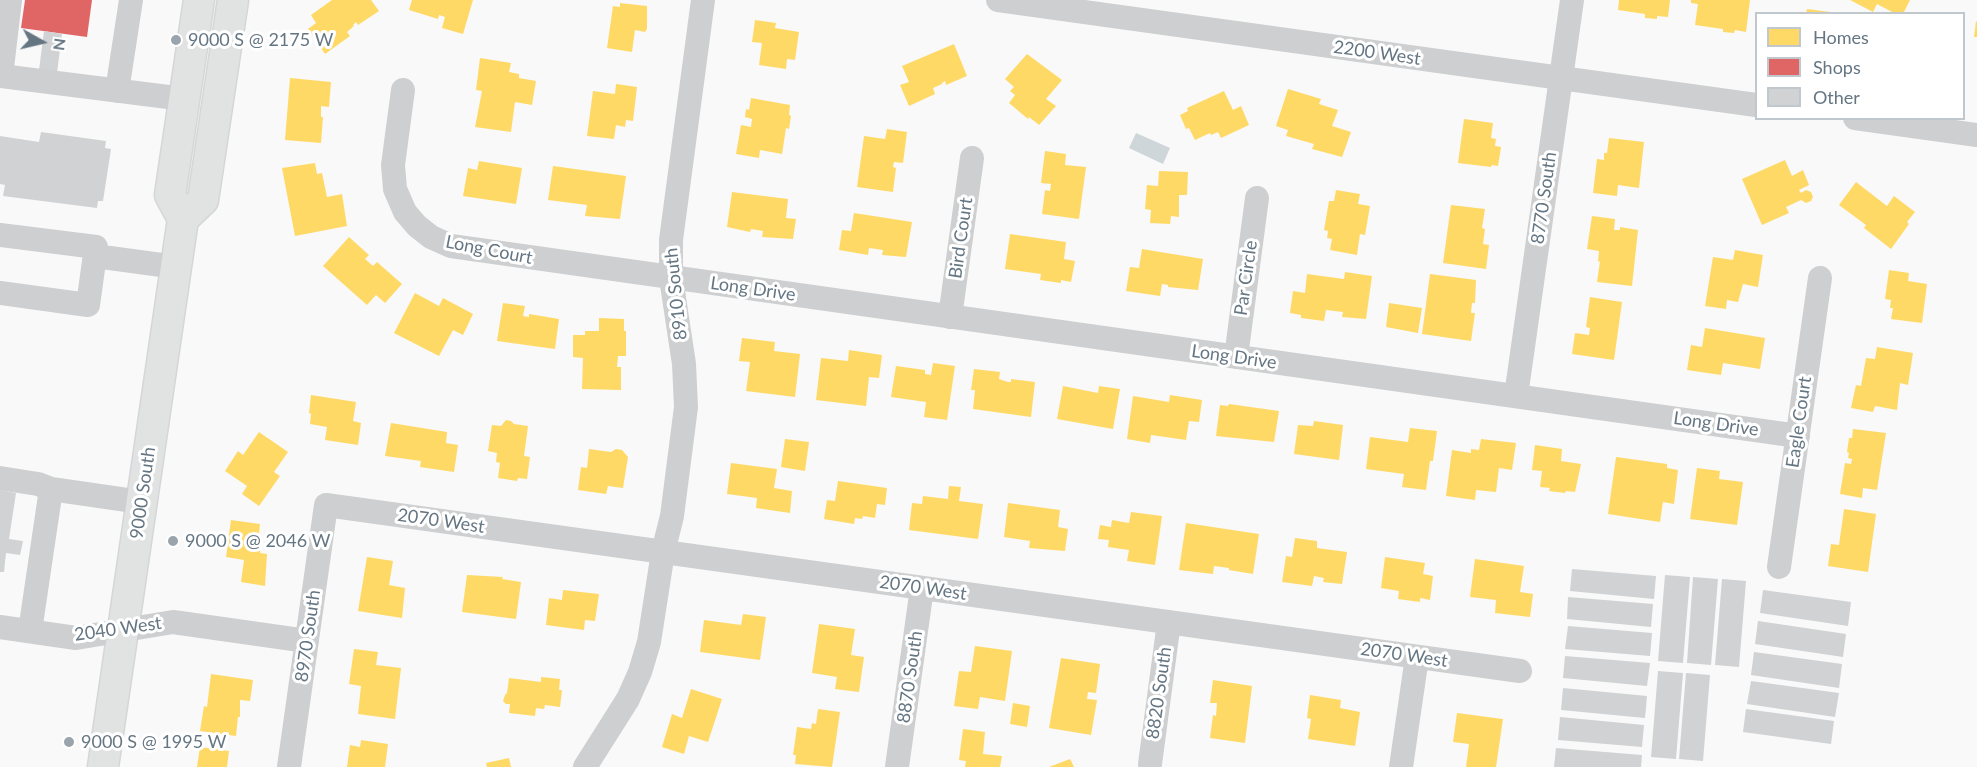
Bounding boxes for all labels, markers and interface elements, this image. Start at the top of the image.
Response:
north arrow [12,12,72,72]
legend [1755,12,1965,120]
text: Homes [1813,26,1869,48]
place label: 9000 S @ 2175 W [188,29,333,51]
marker: 9000 S @ 2175 W [169,33,183,47]
street label: 2200 West [1332,36,1422,70]
text: N [50,37,71,52]
text: Shops [1813,56,1861,78]
text: Other [1813,86,1860,108]
street label: 8770 South [1527,151,1561,245]
street label: Bird Court [945,196,977,280]
street label: Long Court [444,231,534,269]
street label: Par Circle [1230,239,1262,317]
street label: 8910 South [660,247,692,341]
street label: Long Drive [709,272,797,306]
street label: Long Drive [1190,340,1278,374]
street label: Eagle Court [1782,375,1816,469]
street label: Long Drive [1672,407,1760,441]
street label: 9000 South [126,446,160,540]
street label: 2070 West [396,504,486,538]
place label: 9000 S @ 2046 W [185,530,330,552]
marker: 9000 S @ 2046 W [166,534,180,548]
street label: 2070 West [878,571,968,605]
street label: 8970 South [291,589,325,683]
street label: 2040 West [73,612,163,646]
street label: 8870 South [893,630,927,724]
street label: 2070 West [1359,638,1449,672]
street label: 8820 South [1142,646,1176,740]
place label: 9000 S @ 1995 W [81,731,226,753]
marker: 9000 S @ 1995 W [62,735,76,749]

